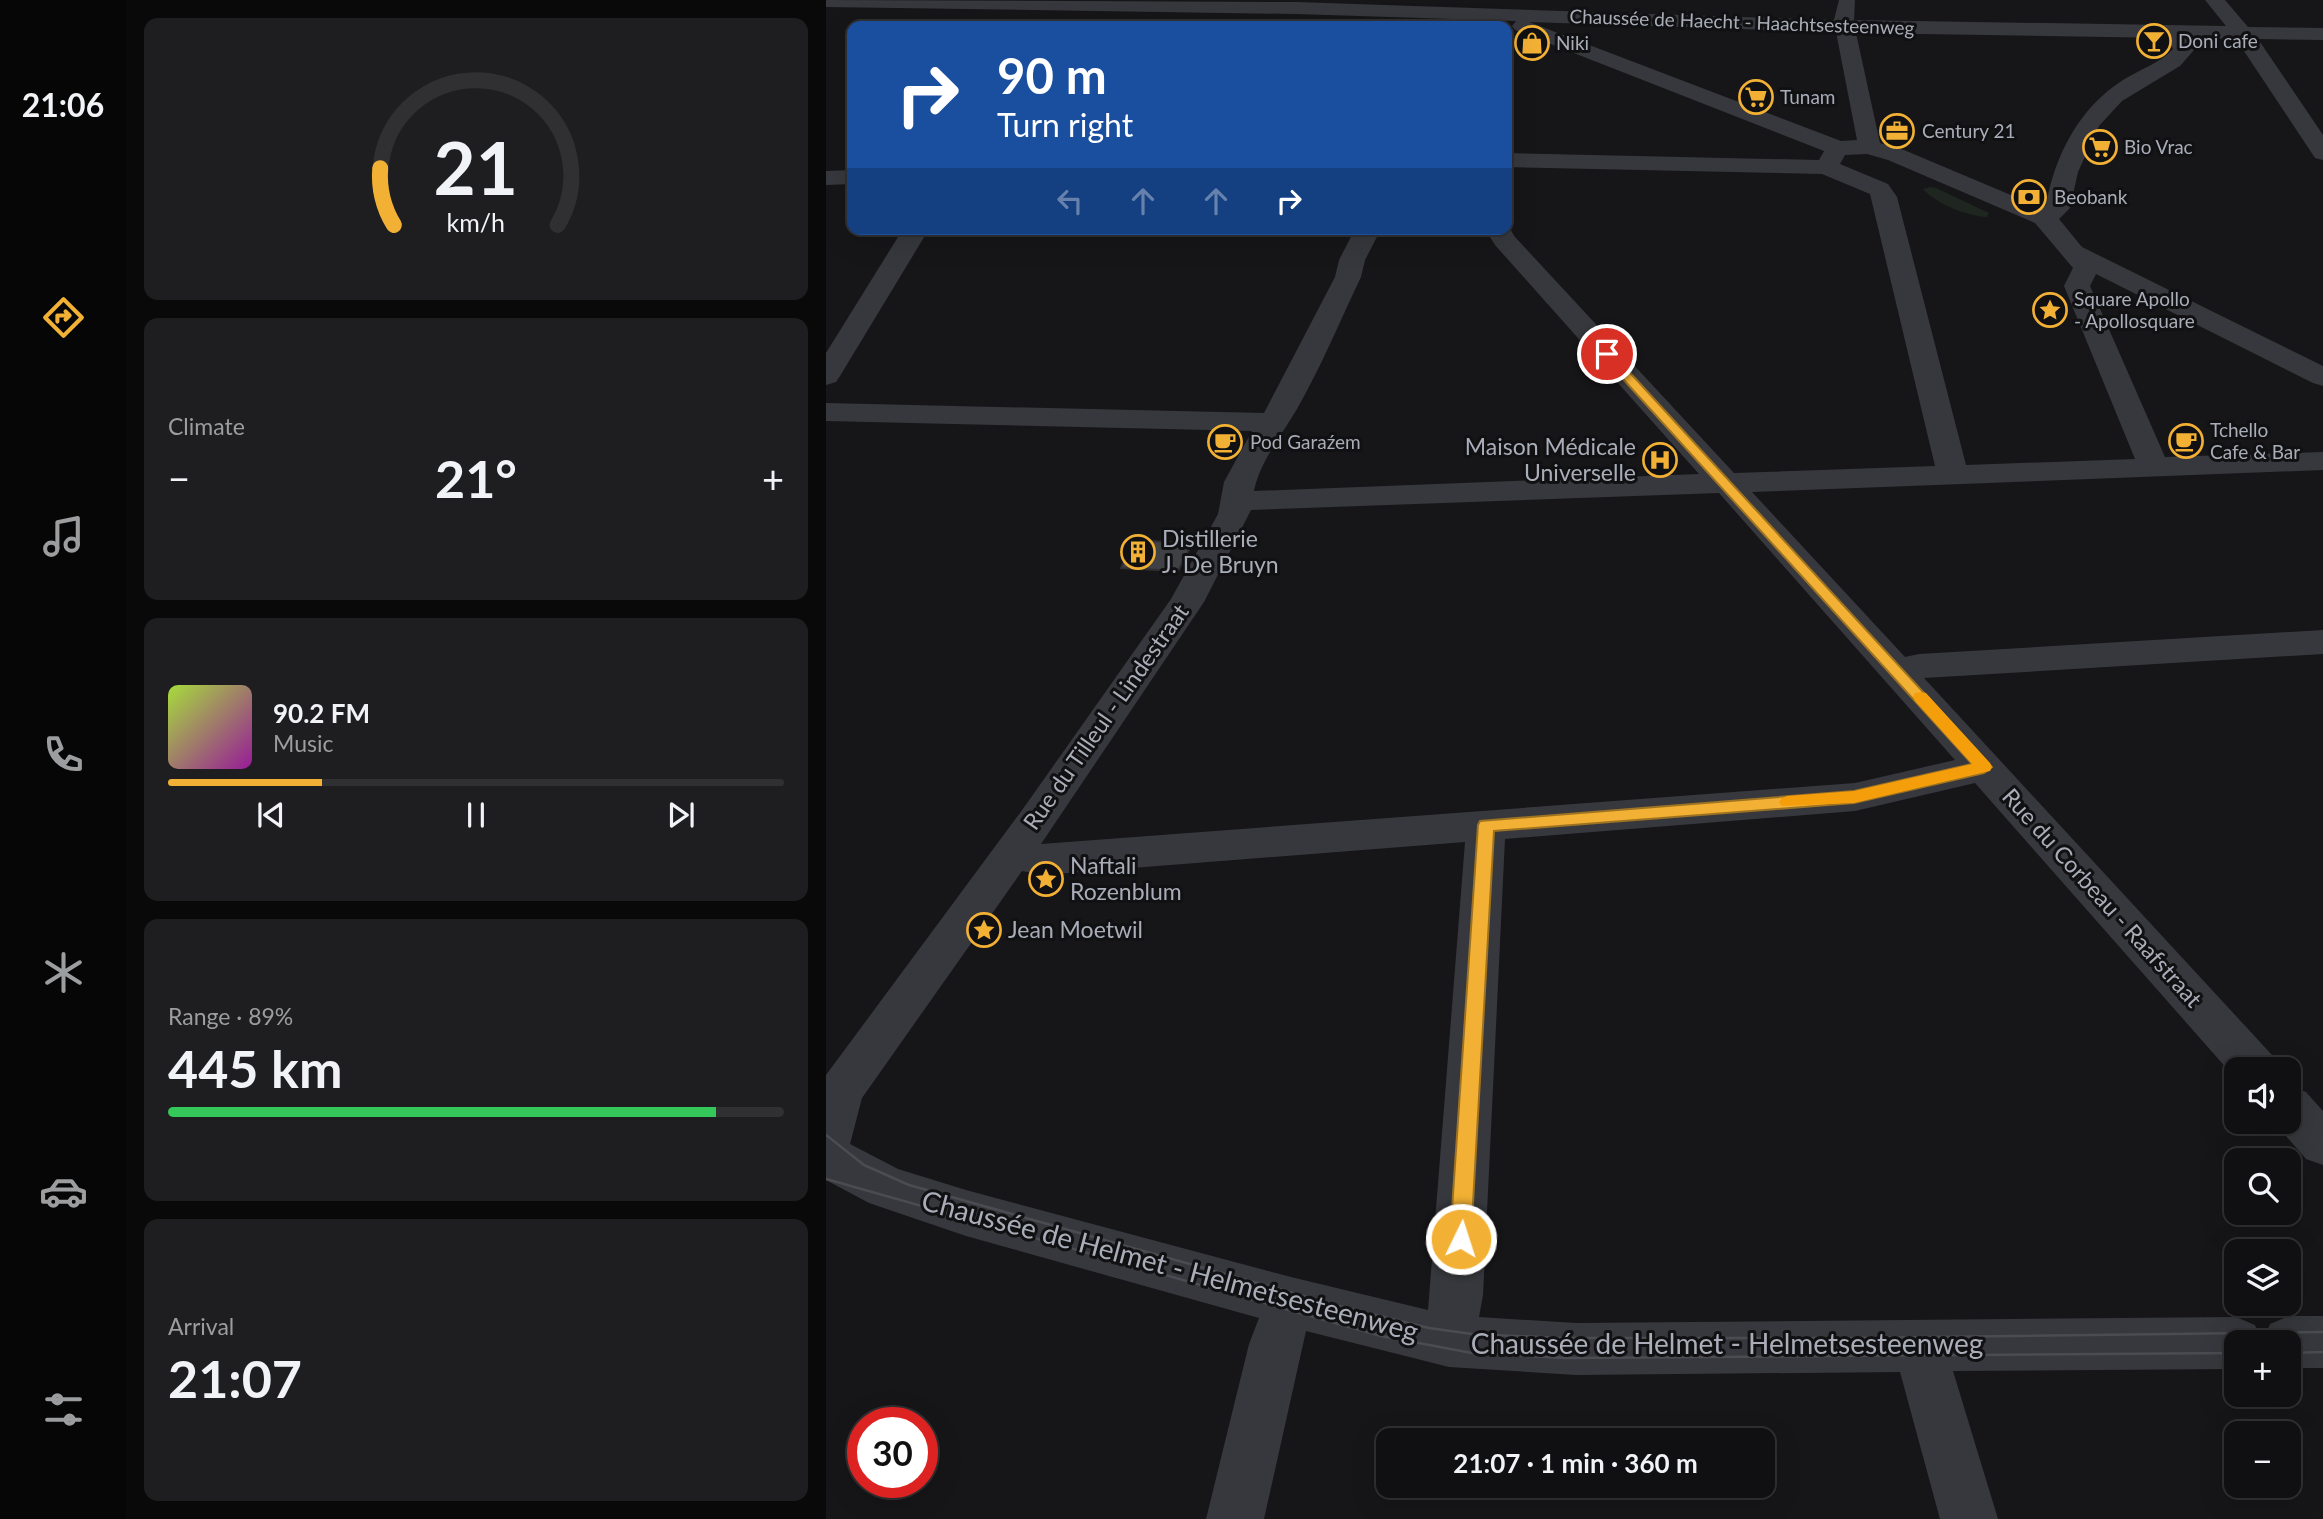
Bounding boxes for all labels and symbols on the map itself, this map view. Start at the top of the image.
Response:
street label: Chaussée de Haecht - Haachtsesteenweg [1569,4,1915,39]
bar icon: Doni cafe [2135,22,2173,60]
shop icon: Niki [1513,24,1551,62]
place label: Doni cafe [2178,29,2258,52]
place label: Niki [1556,31,1589,54]
supermarket icon: Tunam [1737,78,1775,116]
place label: Tunam [1780,85,1836,108]
office icon: Century 21 [1878,112,1916,150]
place label: Century 21 [1922,119,2016,142]
supermarket icon: Bio Vrac [2081,128,2119,166]
place label: Bio Vrac [2124,135,2193,158]
bank icon: Beobank [2010,178,2048,216]
place label: Beobank [2054,185,2128,208]
place label: Square Apollo - Apollosquare [2074,287,2195,332]
place icon: Square Apollo - Apollosquare [2031,291,2069,329]
pin [1577,324,1637,384]
place label: Tchello Cafe & Bar [2210,418,2300,463]
cafe icon: Tchello Cafe & Bar [2167,422,2205,460]
cafe icon: Pod Garaźem [1206,423,1244,461]
place label: Pod Garaźem [1250,430,1361,453]
place label: Maison Médicale Universelle [1465,432,1636,486]
hospital icon: Maison Médicale Universelle [1641,441,1679,479]
place label: Distillerie J. De Bruyn [1162,524,1279,578]
building icon: Distillerie J. De Bruyn [1119,533,1157,571]
street label: Rue du Tilleul - Lindestraat [1017,598,1194,835]
street label: Rue du Corbeau - Raafstraat [1997,782,2209,1013]
place label: Naftali Rozenblum [1070,851,1182,905]
place icon: Naftali Rozenblum [1027,860,1065,898]
place icon: Jean Moetwil [965,911,1003,949]
place label: Jean Moetwil [1008,915,1143,943]
street label: Chaussée de Helmet - Helmetsesteenweg [918,1182,1422,1348]
position arrow [1424,1202,1498,1276]
street label: Chaussée de Helmet - Helmetsesteenweg [1471,1326,1983,1360]
speed limit sign: 30 [847,1407,938,1498]

